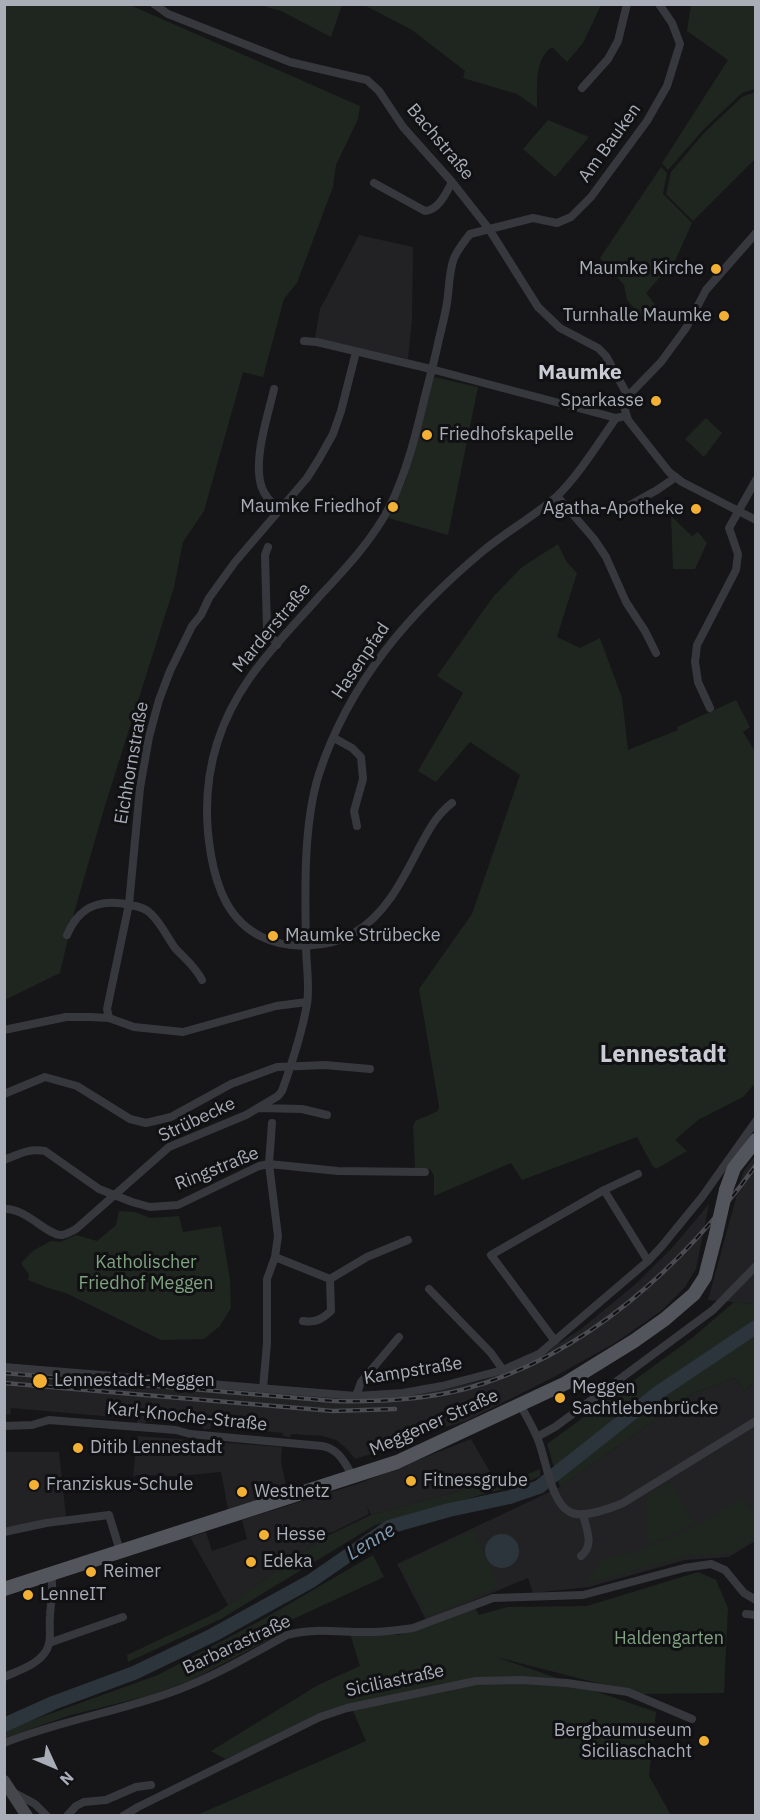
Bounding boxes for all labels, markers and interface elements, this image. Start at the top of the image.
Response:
street label: Bachstraße [402,99,478,185]
street label: Am Bauken [574,99,646,187]
place label: Maumke Kirche [579,258,704,280]
marker: Maumke Kirche [709,262,723,276]
place label: Turnhalle Maumke [563,305,712,327]
marker: Turnhalle Maumke [717,309,731,323]
district label: Maumke [538,360,622,386]
place label: Sparkasse [561,390,644,412]
marker: Sparkasse [649,394,663,408]
place label: Friedhofskapelle [439,424,574,446]
marker: Friedhofskapelle [420,428,434,442]
place label: Maumke Friedhof [240,496,381,518]
place label: Agatha-Apotheke [543,498,684,520]
marker: Maumke Friedhof [386,500,400,514]
marker: Agatha-Apotheke [689,502,703,516]
street label: Marderstraße [228,579,316,677]
street label: Hasenpfad [328,619,394,703]
street label: Eichhornstraße [111,700,153,826]
place label: Maumke Strübecke [285,925,441,947]
marker: Maumke Strübecke [266,929,280,943]
district label: Lennestadt [600,1041,726,1069]
street label: Strübecke [155,1093,239,1147]
street label: Ringstraße [172,1142,262,1196]
park label: Katholischer Friedhof Meggen [79,1252,213,1294]
street label: Kampstraße [362,1353,464,1389]
place label: Lennestadt-Meggen [54,1370,215,1392]
marker: Lennestadt-Meggen [31,1372,49,1390]
place label: Meggen Sachtlebenbrücke [572,1377,718,1420]
street label: Meggener Straße [366,1385,502,1461]
marker: Meggen Sachtlebenbrücke [553,1391,567,1405]
street label: Karl-Knoche-Straße [106,1398,268,1436]
place label: Ditib Lennestadt [90,1437,222,1459]
marker: Ditib Lennestadt [71,1441,85,1455]
place label: Fitnessgrube [423,1470,528,1492]
place label: Franziskus-Schule [46,1474,193,1496]
marker: Fitnessgrube [404,1474,418,1488]
marker: Franziskus-Schule [27,1478,41,1492]
place label: Westnetz [254,1481,329,1503]
marker: Westnetz [235,1485,249,1499]
water label: Lenne [342,1518,400,1566]
place label: Hesse [276,1524,326,1546]
marker: Hesse [257,1528,271,1542]
place label: Edeka [263,1551,313,1573]
marker: Edeka [244,1555,258,1569]
place label: Reimer [103,1561,161,1583]
marker: Reimer [84,1565,98,1579]
place label: LenneIT [40,1584,106,1606]
marker: LenneIT [21,1588,35,1602]
street label: Barbarastraße [180,1611,294,1679]
park label: Haldengarten [614,1628,724,1650]
street label: Siciliastraße [344,1660,446,1702]
place label: Bergbaumuseum Siciliaschacht [554,1720,692,1762]
marker: Bergbaumuseum Siciliaschacht [697,1734,711,1748]
north arrow [24,1736,84,1796]
text: N [56,1767,78,1790]

